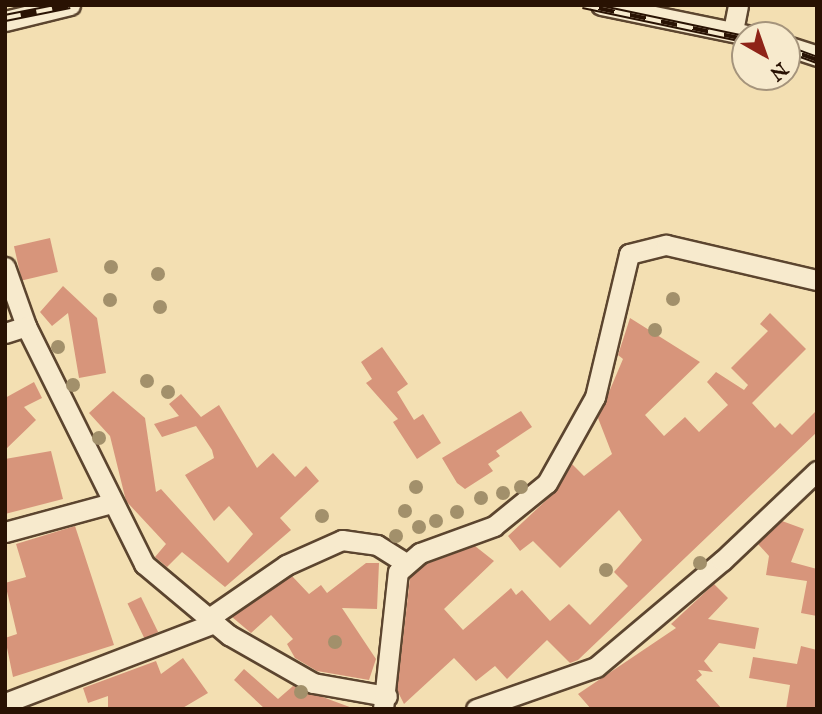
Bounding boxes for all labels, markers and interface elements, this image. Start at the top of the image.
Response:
north arrow [731,21,801,91]
text: N [764,56,792,85]

